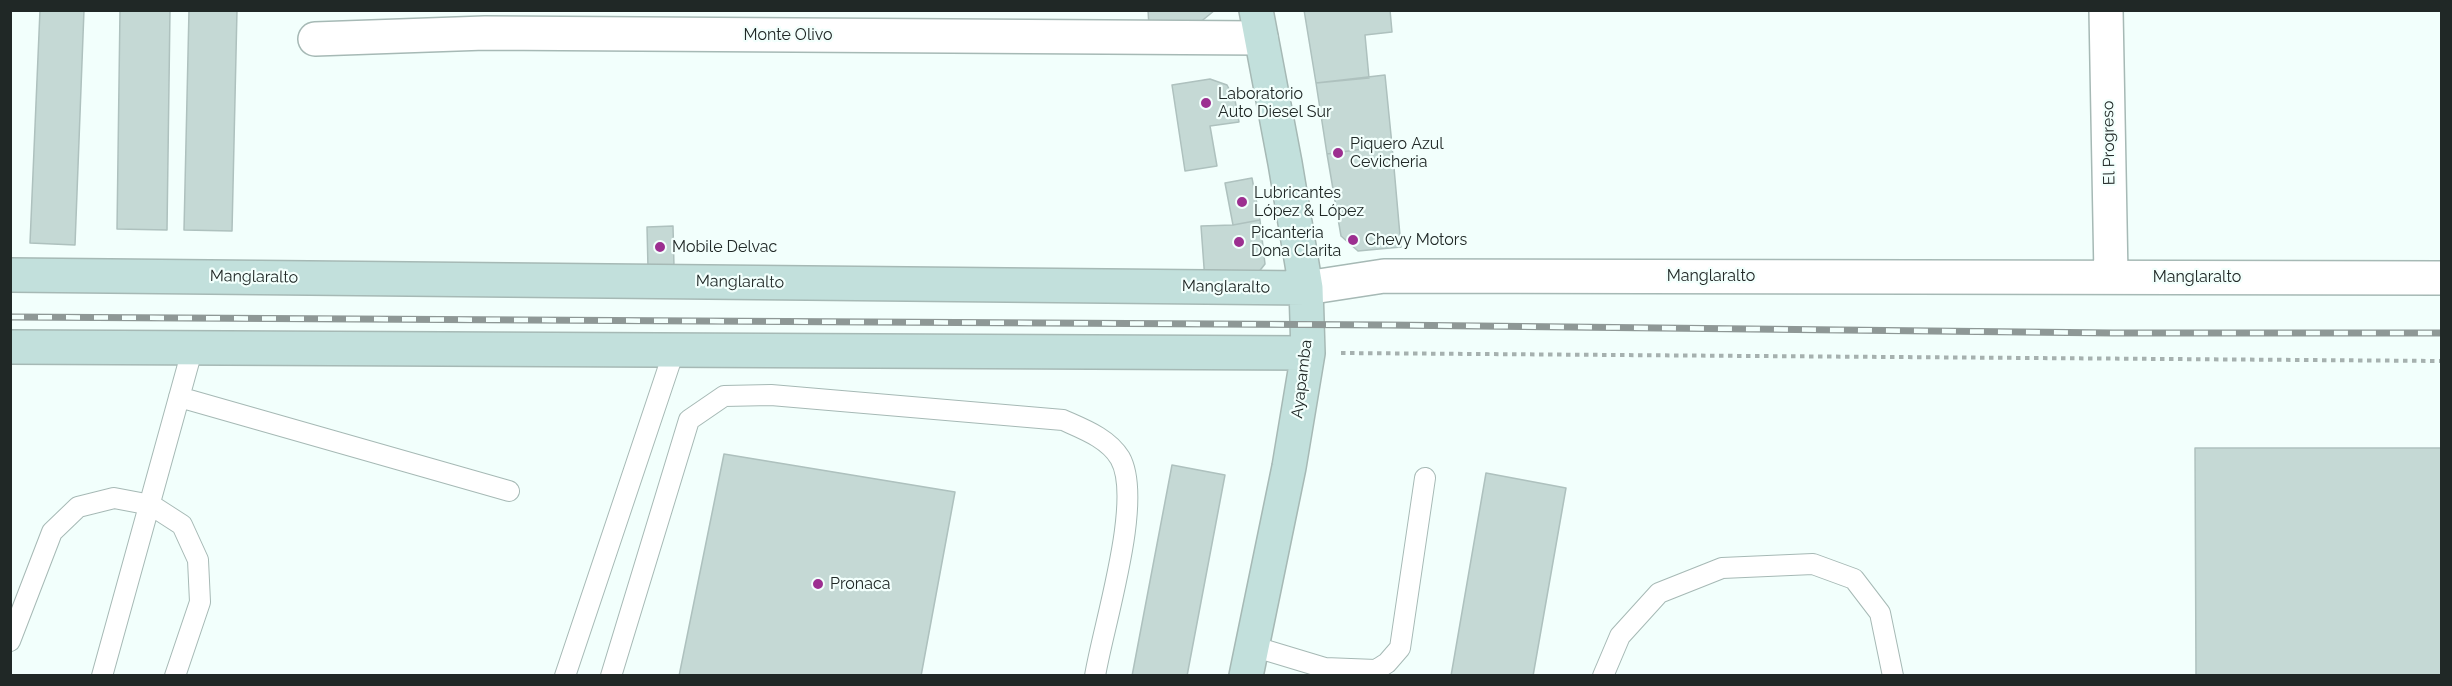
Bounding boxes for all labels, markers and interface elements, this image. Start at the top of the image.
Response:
street label: Monte Olivo [744,25,832,45]
place label: Laboratorio Auto Diesel Sur [1218,84,1332,122]
marker: Laboratorio Auto Diesel Sur [1199,96,1213,110]
street label: El Progreso [2099,100,2119,186]
place label: Piquero Azul Cevicheria [1350,134,1444,172]
marker: Piquero Azul Cevicheria [1331,146,1345,160]
place label: Lubricantes López & López [1254,183,1364,221]
marker: Lubricantes López & López [1235,195,1249,209]
place label: Picanteria Dona Clarita [1251,223,1341,261]
place label: Chevy Motors [1365,230,1467,250]
marker: Chevy Motors [1346,233,1360,247]
marker: Picanteria Dona Clarita [1232,235,1246,249]
place label: Mobile Delvac [672,237,777,257]
marker: Mobile Delvac [653,240,667,254]
street label: Manglaralto [1667,266,1755,286]
street label: Manglaralto [210,267,298,287]
street label: Manglaralto [2153,267,2241,287]
street label: Manglaralto [696,272,784,292]
street label: Manglaralto [1182,277,1270,297]
street label: Ayapamba [1288,338,1316,420]
place label: Pronaca [830,574,890,594]
marker: Pronaca [811,577,825,591]

